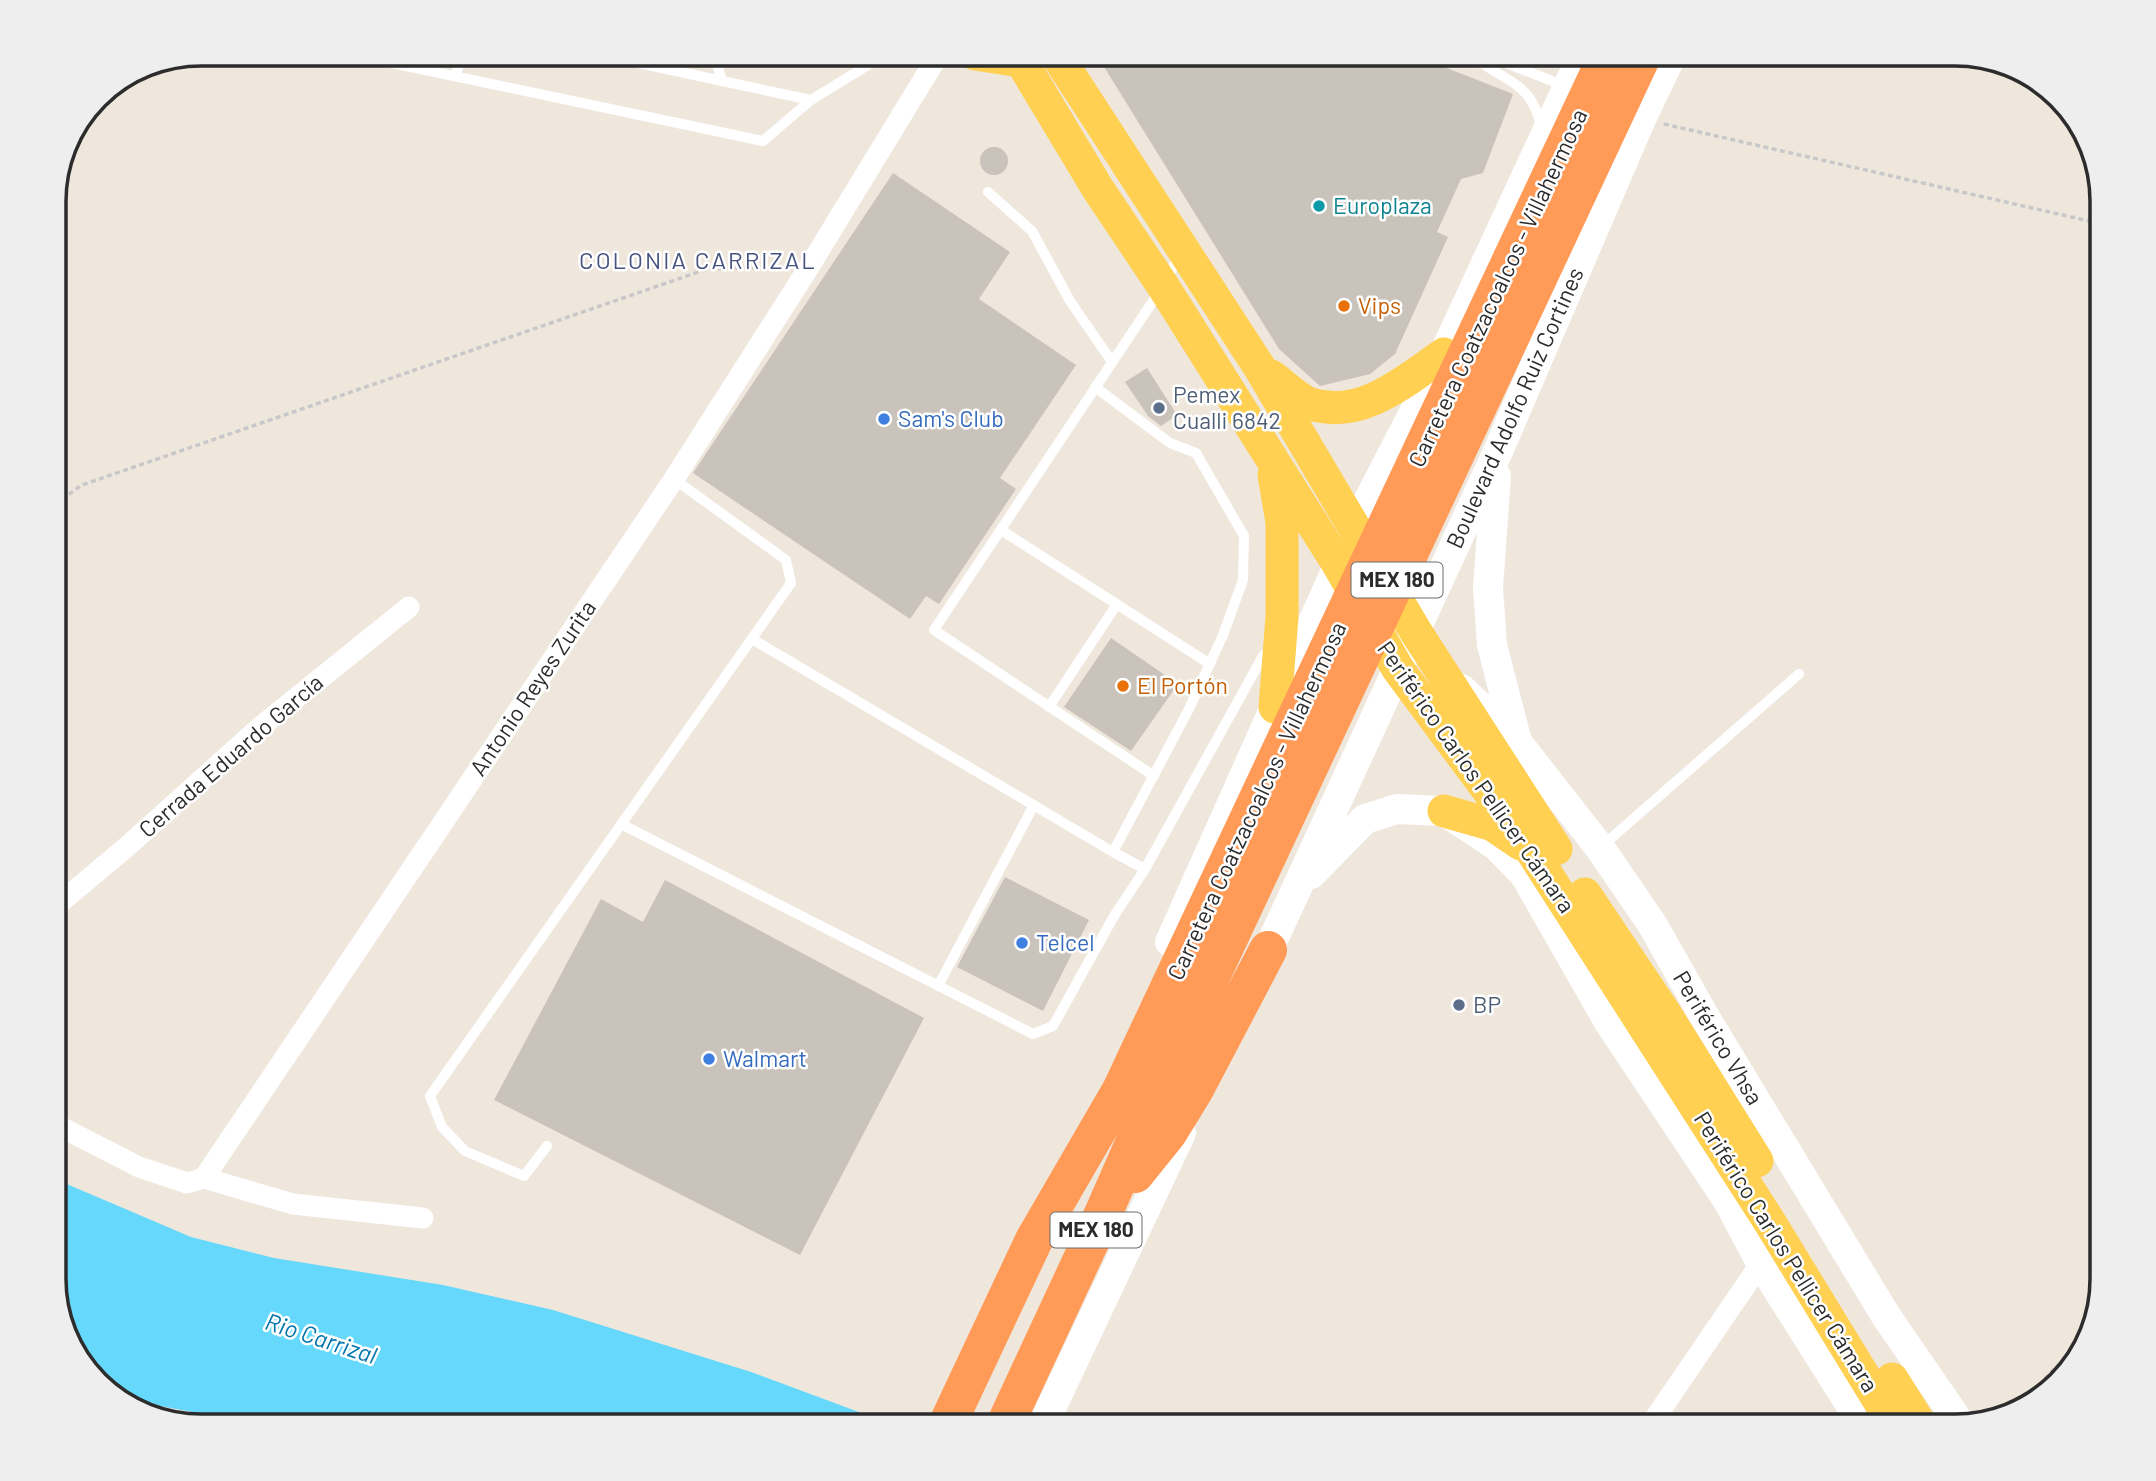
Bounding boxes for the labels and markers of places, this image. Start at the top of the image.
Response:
place label: Europlaza [1333,191,1432,219]
marker: Europlaza [1311,198,1327,214]
place label: Vips [1358,291,1401,319]
marker: Vips [1336,298,1352,314]
place label: Pemex Cualli 6842 [1173,380,1281,434]
marker: Pemex Cualli 6842 [1151,400,1167,416]
place label: Sam's Club [898,404,1004,432]
marker: Sam's Club [876,411,892,427]
place label: El Portón [1137,671,1228,699]
marker: El Portón [1115,678,1131,694]
place label: Telcel [1036,928,1094,956]
marker: Telcel [1014,935,1030,951]
place label: BP [1473,990,1501,1018]
marker: BP [1451,997,1467,1013]
place label: Walmart [723,1044,807,1072]
marker: Walmart [701,1051,717,1067]

